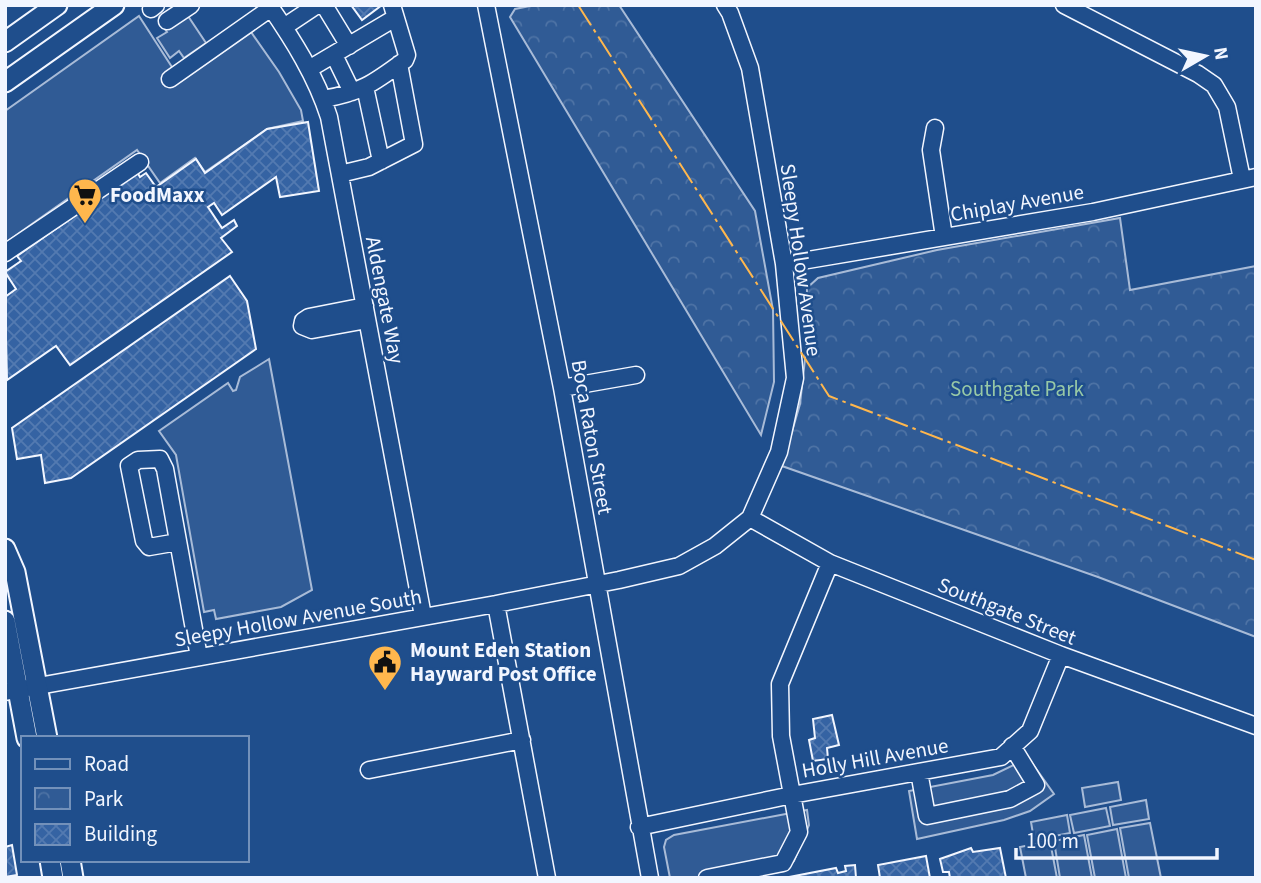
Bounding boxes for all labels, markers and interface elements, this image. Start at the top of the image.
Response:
north arrow [1170,21,1240,91]
text: N [1206,45,1235,62]
street label: Sleepy Hollow Avenue [773,162,829,358]
supermarket icon: FoodMaxx [66,176,104,225]
street label: Chiplay Avenue [948,177,1086,229]
place label: FoodMaxx [110,180,205,210]
street label: Aldengate Way [358,234,412,366]
street label: Boca Raton Street [564,357,620,517]
park label: Southgate Park [950,374,1084,404]
street label: Southgate Street [933,570,1081,652]
street label: Sleepy Hollow Avenue South [172,581,424,655]
place label: Mount Eden Station Hayward Post Office [410,635,597,689]
public building icon: Mount Eden Station Hayward Post Office [366,643,404,692]
street label: Holly Hill Avenue [799,730,951,786]
legend [21,736,248,862]
text: Road [84,749,129,779]
text: Park [84,784,124,814]
scale bar [1016,816,1217,860]
text: Building [84,819,158,849]
text: 100 m [1026,826,1079,856]

